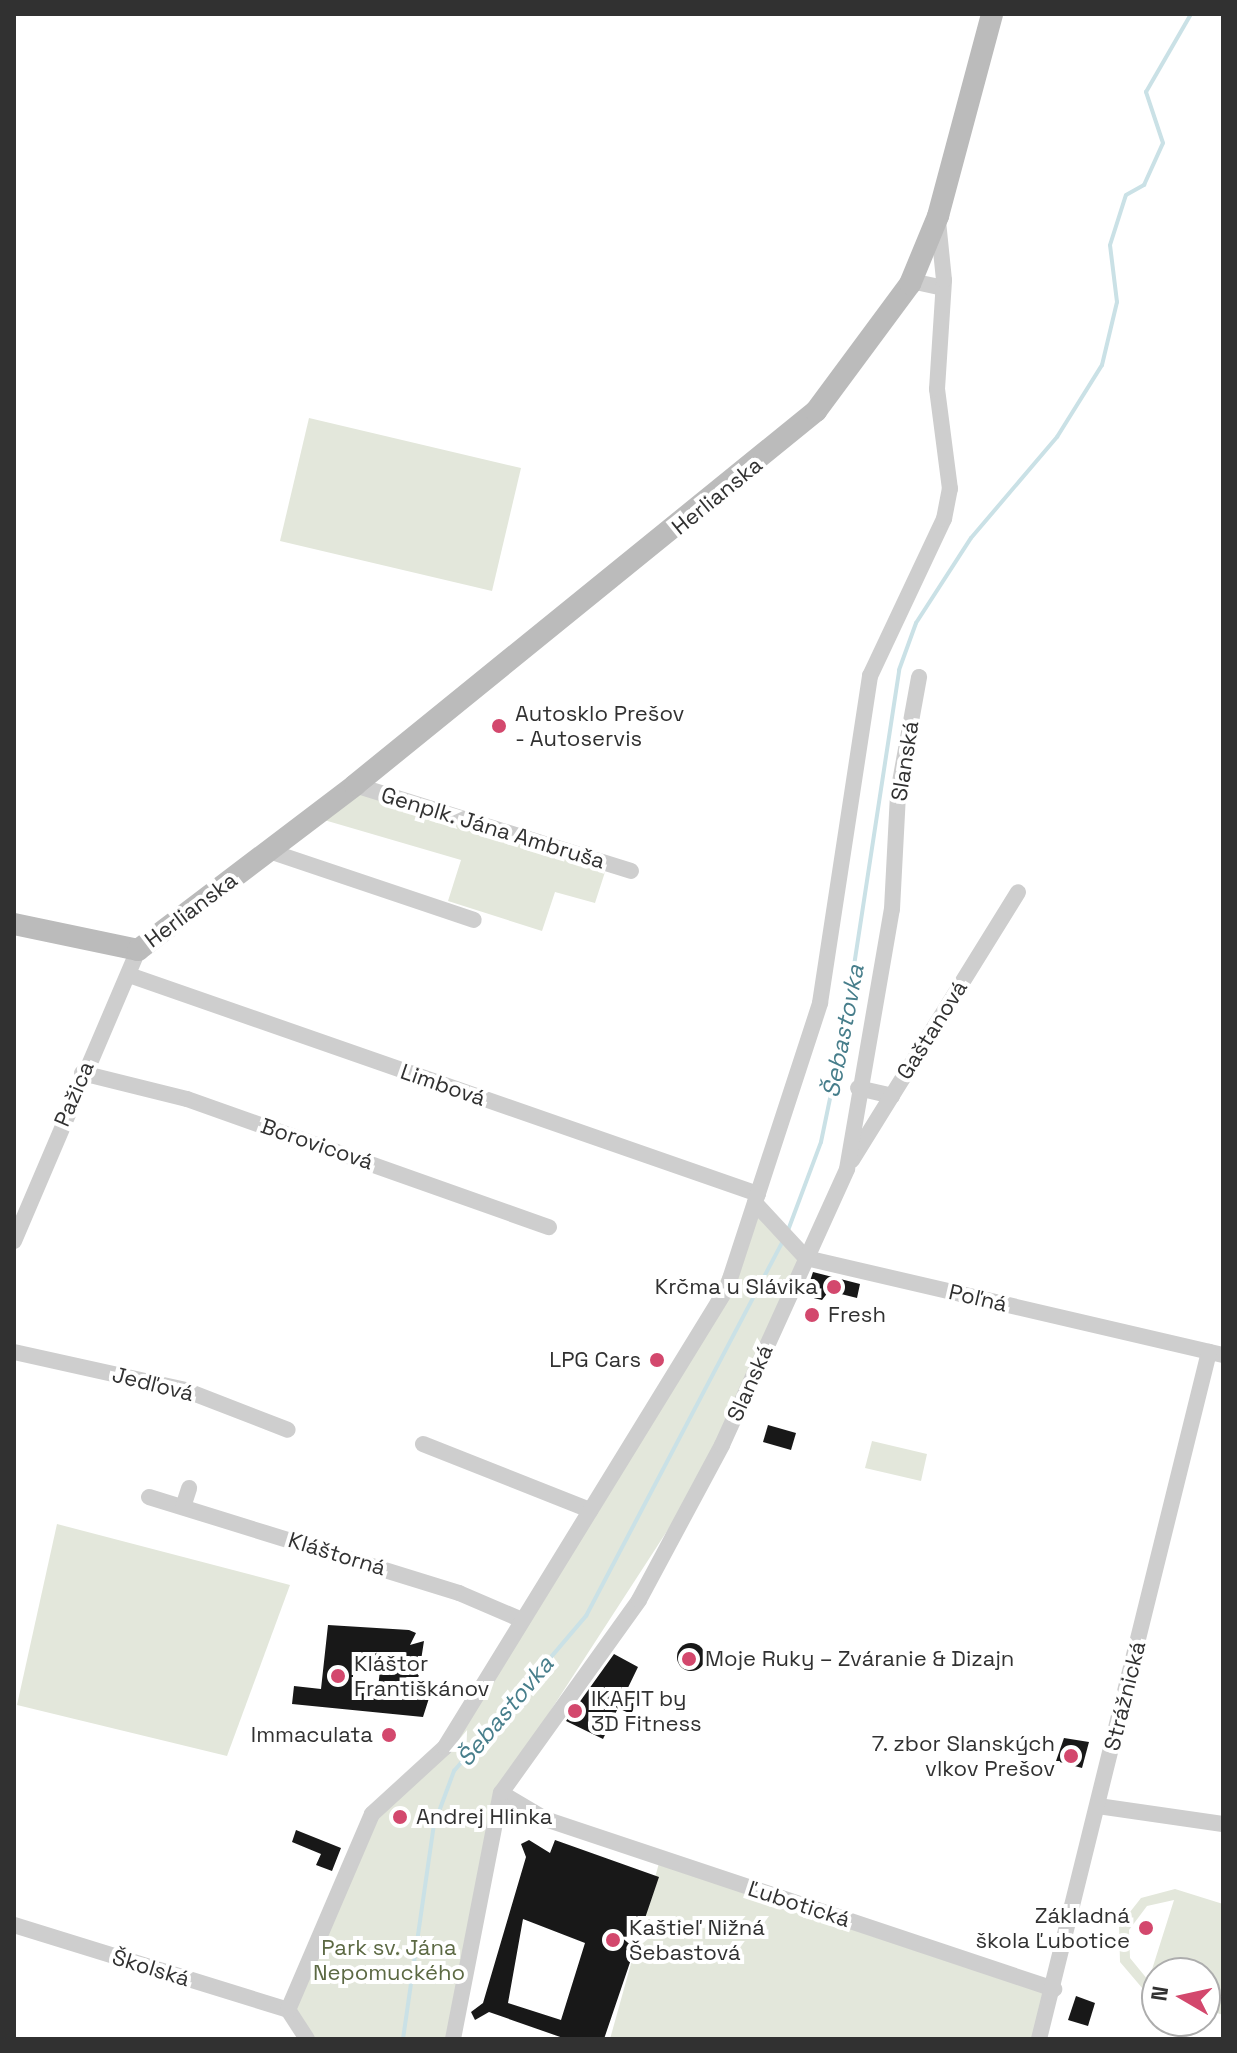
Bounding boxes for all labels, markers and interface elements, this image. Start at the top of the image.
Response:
street label: Herlianska [667,452,767,540]
place label: Autosklo Prešov - Autoservis [515,700,684,752]
marker: Autosklo Prešov - Autoservis [490,717,508,735]
street label: Slanská [886,719,924,803]
street label: Genplk. Jána Ambruša [378,781,608,875]
street label: Herlianska [140,867,242,953]
water label: Šebastovka [816,962,870,1100]
street label: Gaštanová [891,976,973,1084]
street label: Pažica [49,1057,99,1131]
street label: Limbová [397,1058,489,1112]
street label: Borovicová [257,1112,377,1176]
place label: Krčma u Slávika [655,1274,818,1300]
marker: Krčma u Slávika [825,1278,843,1296]
street label: Poľná [946,1278,1010,1318]
place label: Fresh [828,1302,886,1328]
marker: Fresh [803,1306,821,1324]
street label: Slanská [722,1341,778,1425]
place label: LPG Cars [549,1347,641,1373]
marker: LPG Cars [648,1351,666,1369]
street label: Jedľová [109,1361,197,1407]
street label: Kláštorná [285,1527,389,1581]
street label: Strážnická [1099,1639,1151,1753]
place label: Moje Ruky – Zváranie & Dizajn [705,1646,1016,1672]
place label: Kláštor Františkánov [354,1650,489,1702]
water label: Šebastovka [451,1650,559,1772]
marker: Moje Ruky – Zváranie & Dizajn [680,1650,698,1668]
marker: Kláštor Františkánov [329,1667,347,1685]
place label: IKAFIT by 3D Fitness [591,1685,702,1736]
marker: IKAFIT by 3D Fitness [566,1702,584,1720]
place label: Immaculata [251,1722,373,1748]
marker: Immaculata [380,1726,398,1744]
place label: 7. zbor Slanských vlkov Prešov [871,1730,1055,1782]
marker: 7. zbor Slanských vlkov Prešov [1062,1747,1080,1765]
place label: Andrej Hlinka [416,1804,552,1830]
marker: Andrej Hlinka [391,1808,409,1826]
street label: Ľubotická [745,1875,853,1933]
place label: Základná škola Ľubotice [975,1902,1130,1954]
place label: Kaštieľ Nižná Šebastová [629,1914,765,1966]
marker: Základná škola Ľubotice [1137,1919,1155,1937]
marker: Kaštieľ Nižná Šebastová [604,1931,622,1949]
park label: Park sv. Jána Nepomuckého [313,1934,465,1986]
street label: Školská [109,1944,193,1992]
north arrow [1141,1957,1221,2037]
text: N [1144,1984,1174,2003]

